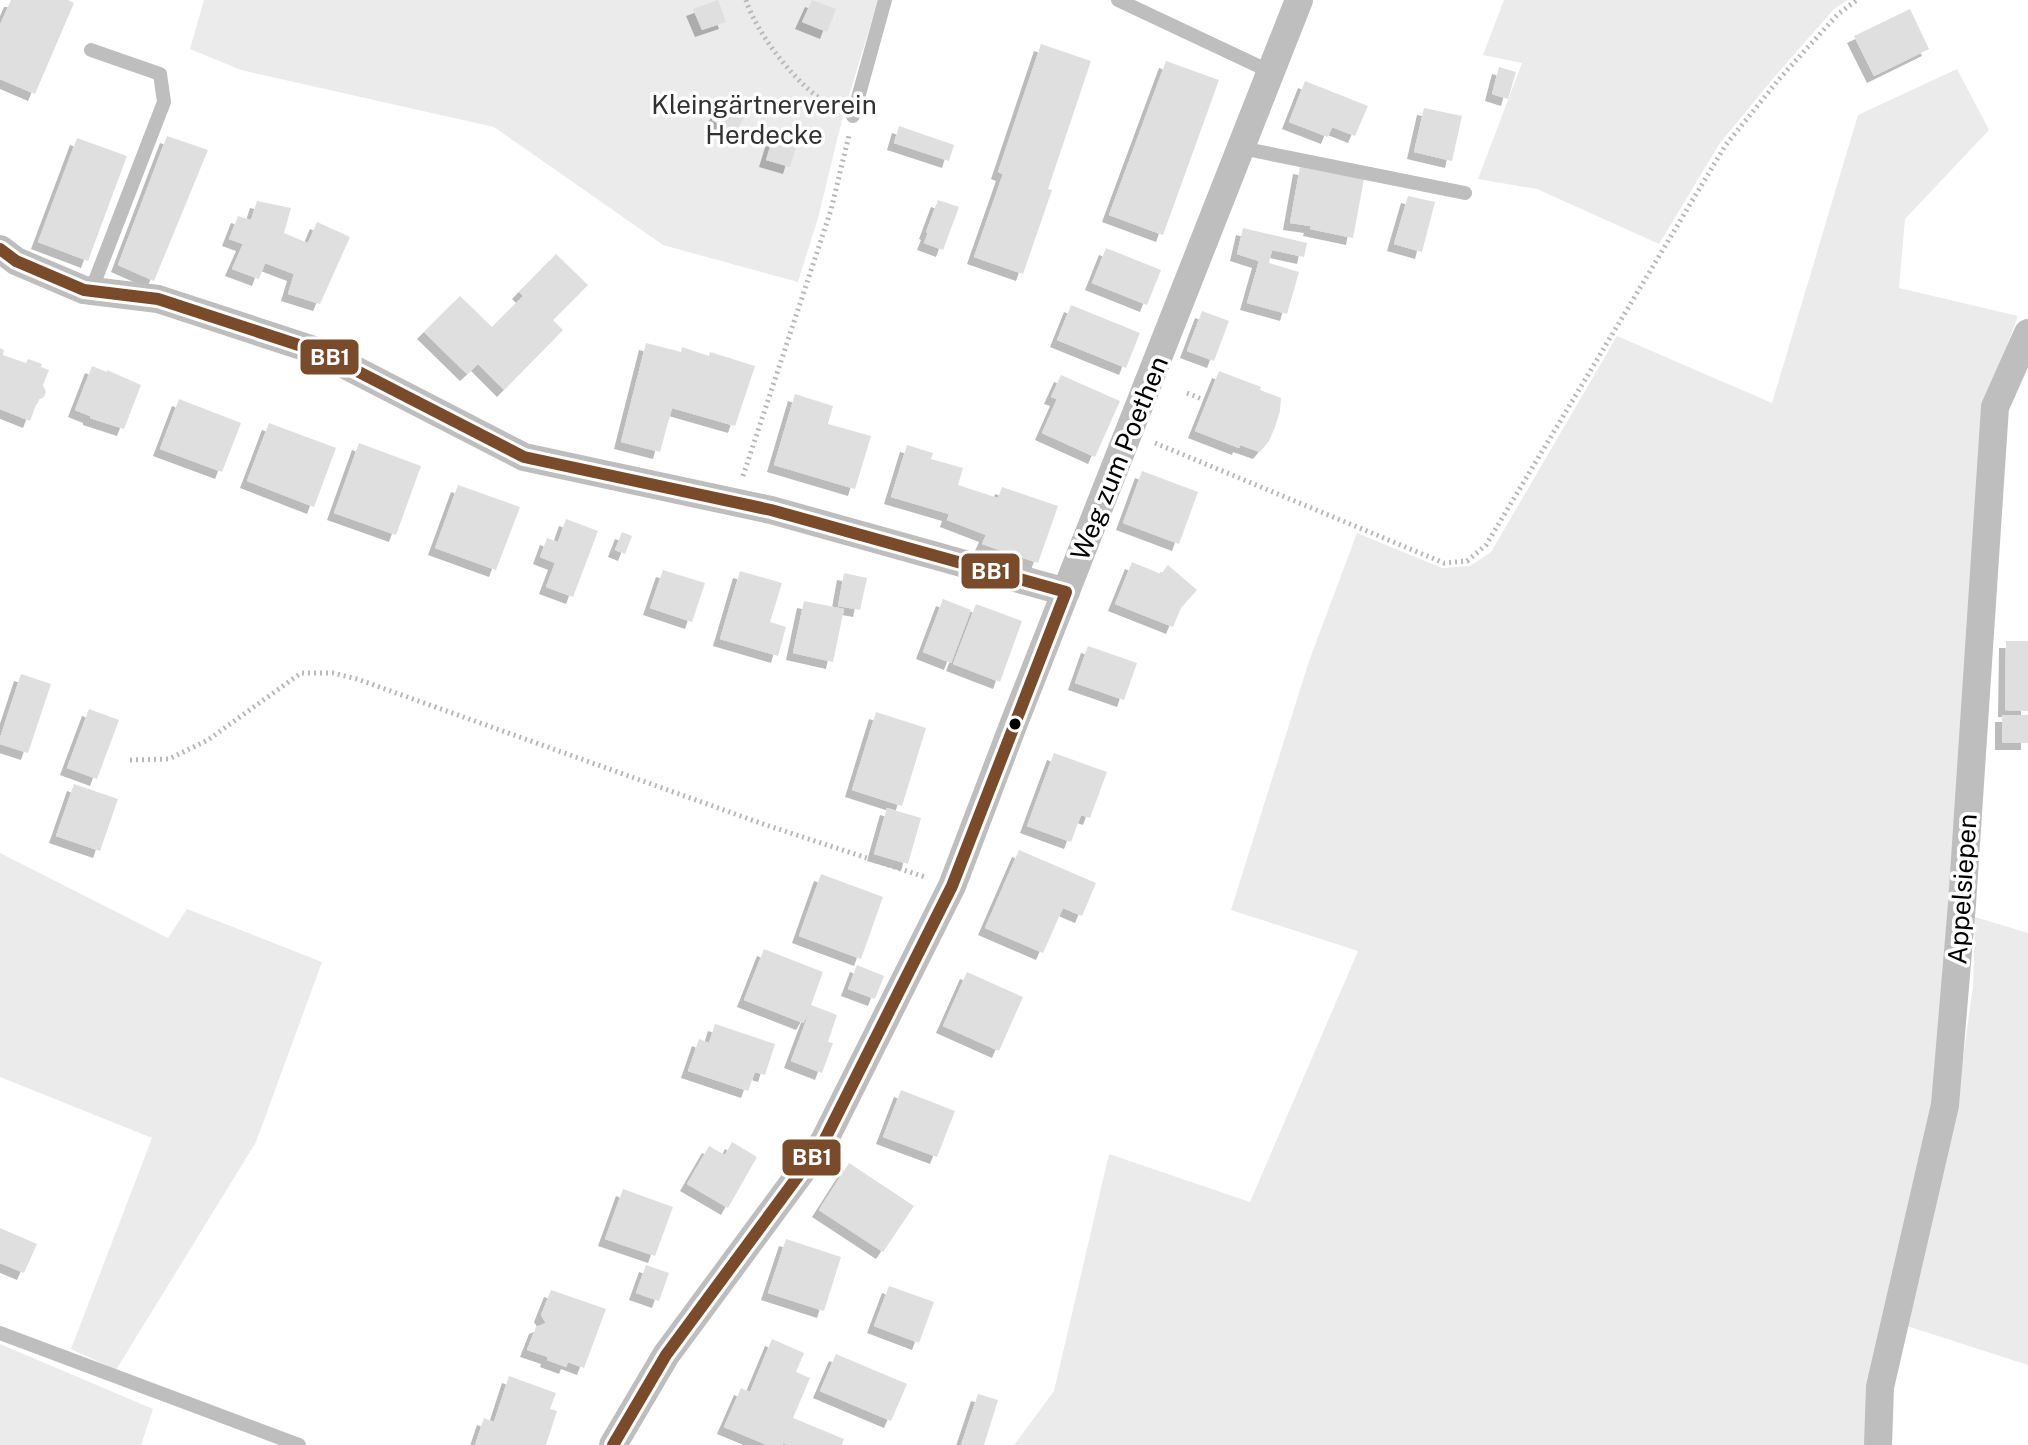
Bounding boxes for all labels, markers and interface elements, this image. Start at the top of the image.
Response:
park label: Kleingärtnerverein Herdecke [651,89,877,150]
line badge: BB1 [299,338,360,376]
text: BB1 [310,344,350,370]
street label: Weg zum Poethen [1064,351,1174,565]
line badge: BB1 [960,552,1021,590]
text: BB1 [971,558,1011,584]
unlabelled marker [1007,716,1023,732]
street label: Appelsiepen [1941,813,1983,965]
line badge: BB1 [781,1138,842,1177]
text: BB1 [792,1144,832,1170]

